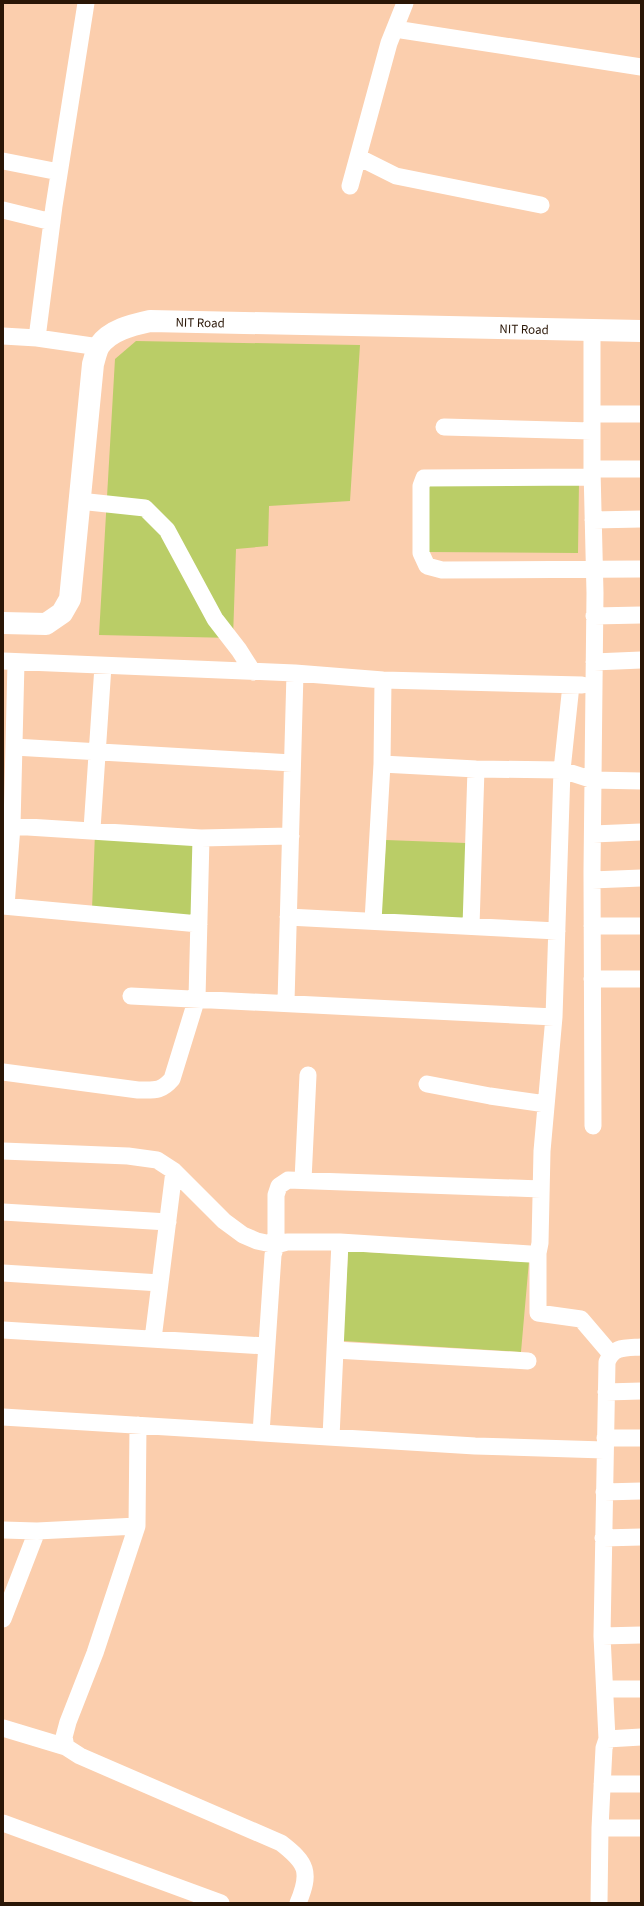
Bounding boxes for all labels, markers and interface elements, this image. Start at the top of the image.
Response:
street label: NIT Road [175,314,225,333]
street label: NIT Road [499,320,549,339]

